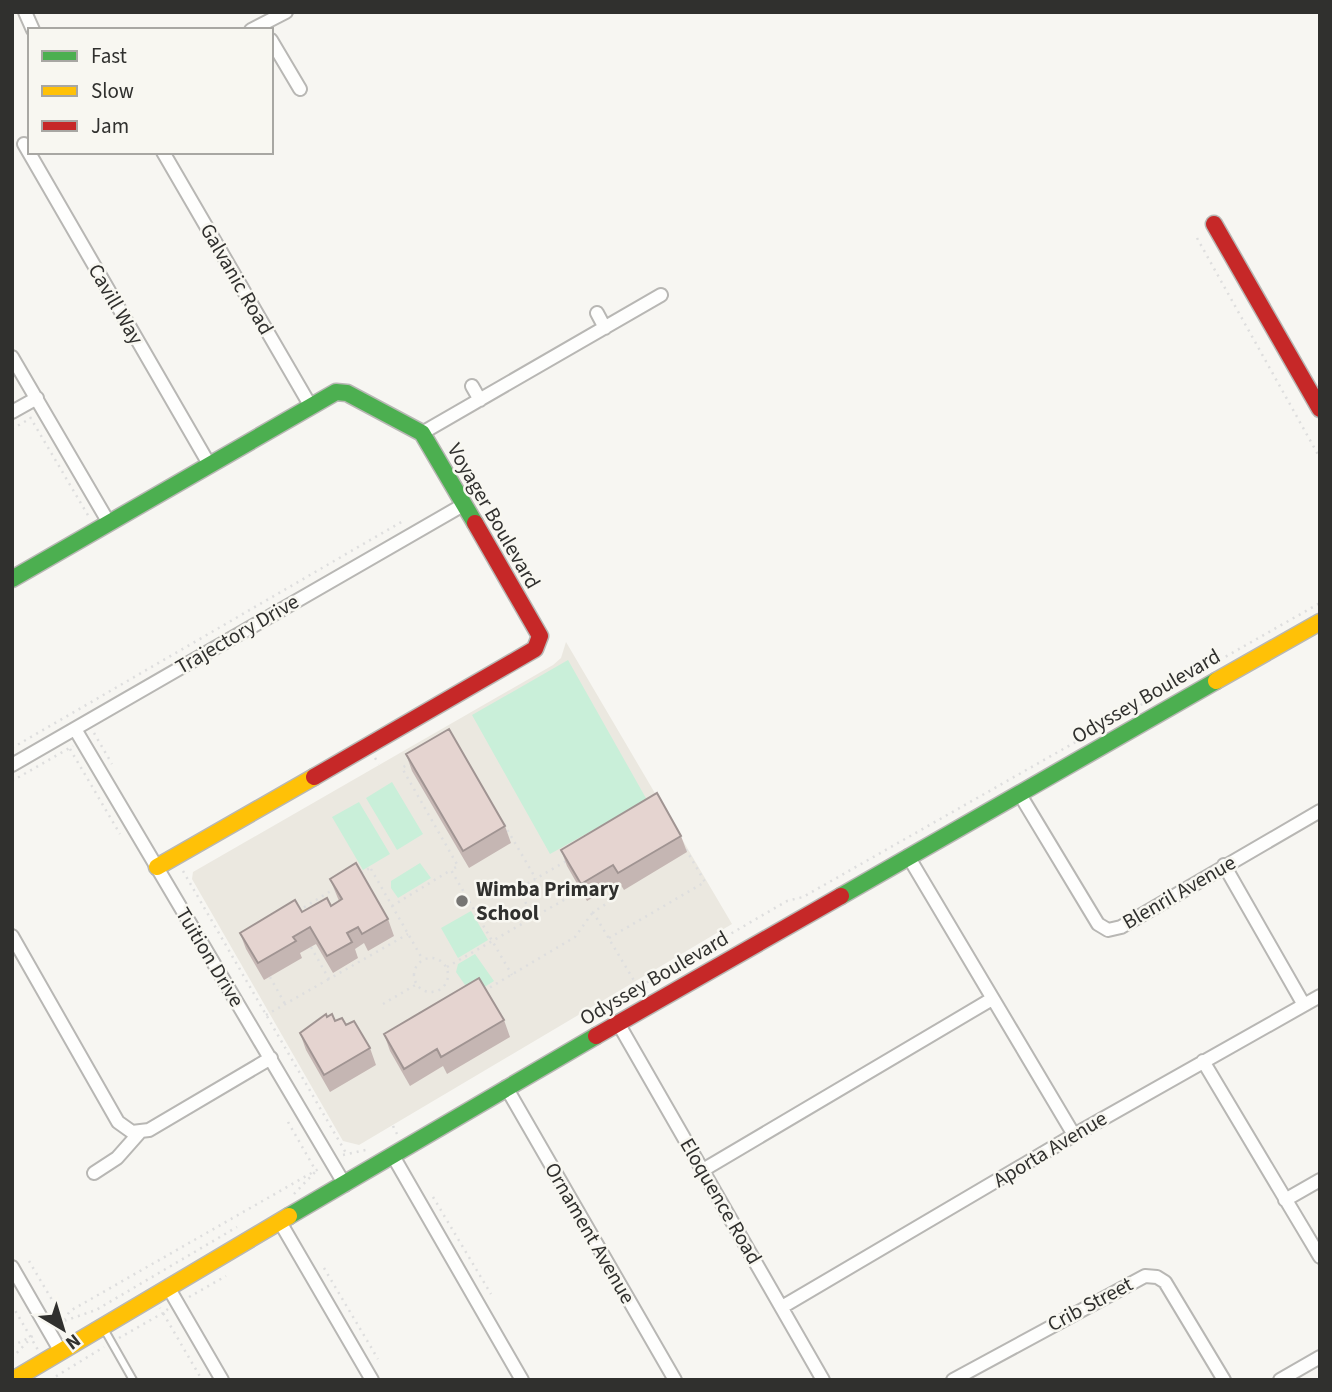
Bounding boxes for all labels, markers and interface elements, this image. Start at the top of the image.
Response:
legend [28,28,273,154]
text: Fast [91,41,127,71]
text: Slow [91,76,134,106]
text: Jam [91,111,129,141]
street label: Galvanic Road [193,218,281,340]
street label: Cavill Way [81,258,151,350]
street label: Voyager Boulevard [440,438,548,594]
street label: Trajectory Drive [170,586,304,682]
street label: Odyssey Boulevard [1066,641,1226,751]
street label: Blenril Avenue [1117,847,1241,937]
place label: Wimba Primary School [476,874,619,928]
marker: Wimba Primary School [454,893,470,909]
street label: Tuition Drive [168,901,252,1013]
street label: Odyssey Boulevard [574,923,734,1033]
street label: Aporta Avenue [987,1103,1113,1195]
street label: Eloquence Road [673,1132,769,1270]
street label: Ornament Avenue [537,1157,643,1309]
street label: Crib Street [1042,1269,1138,1339]
north arrow [28,1294,98,1364]
text: N [59,1327,86,1356]

